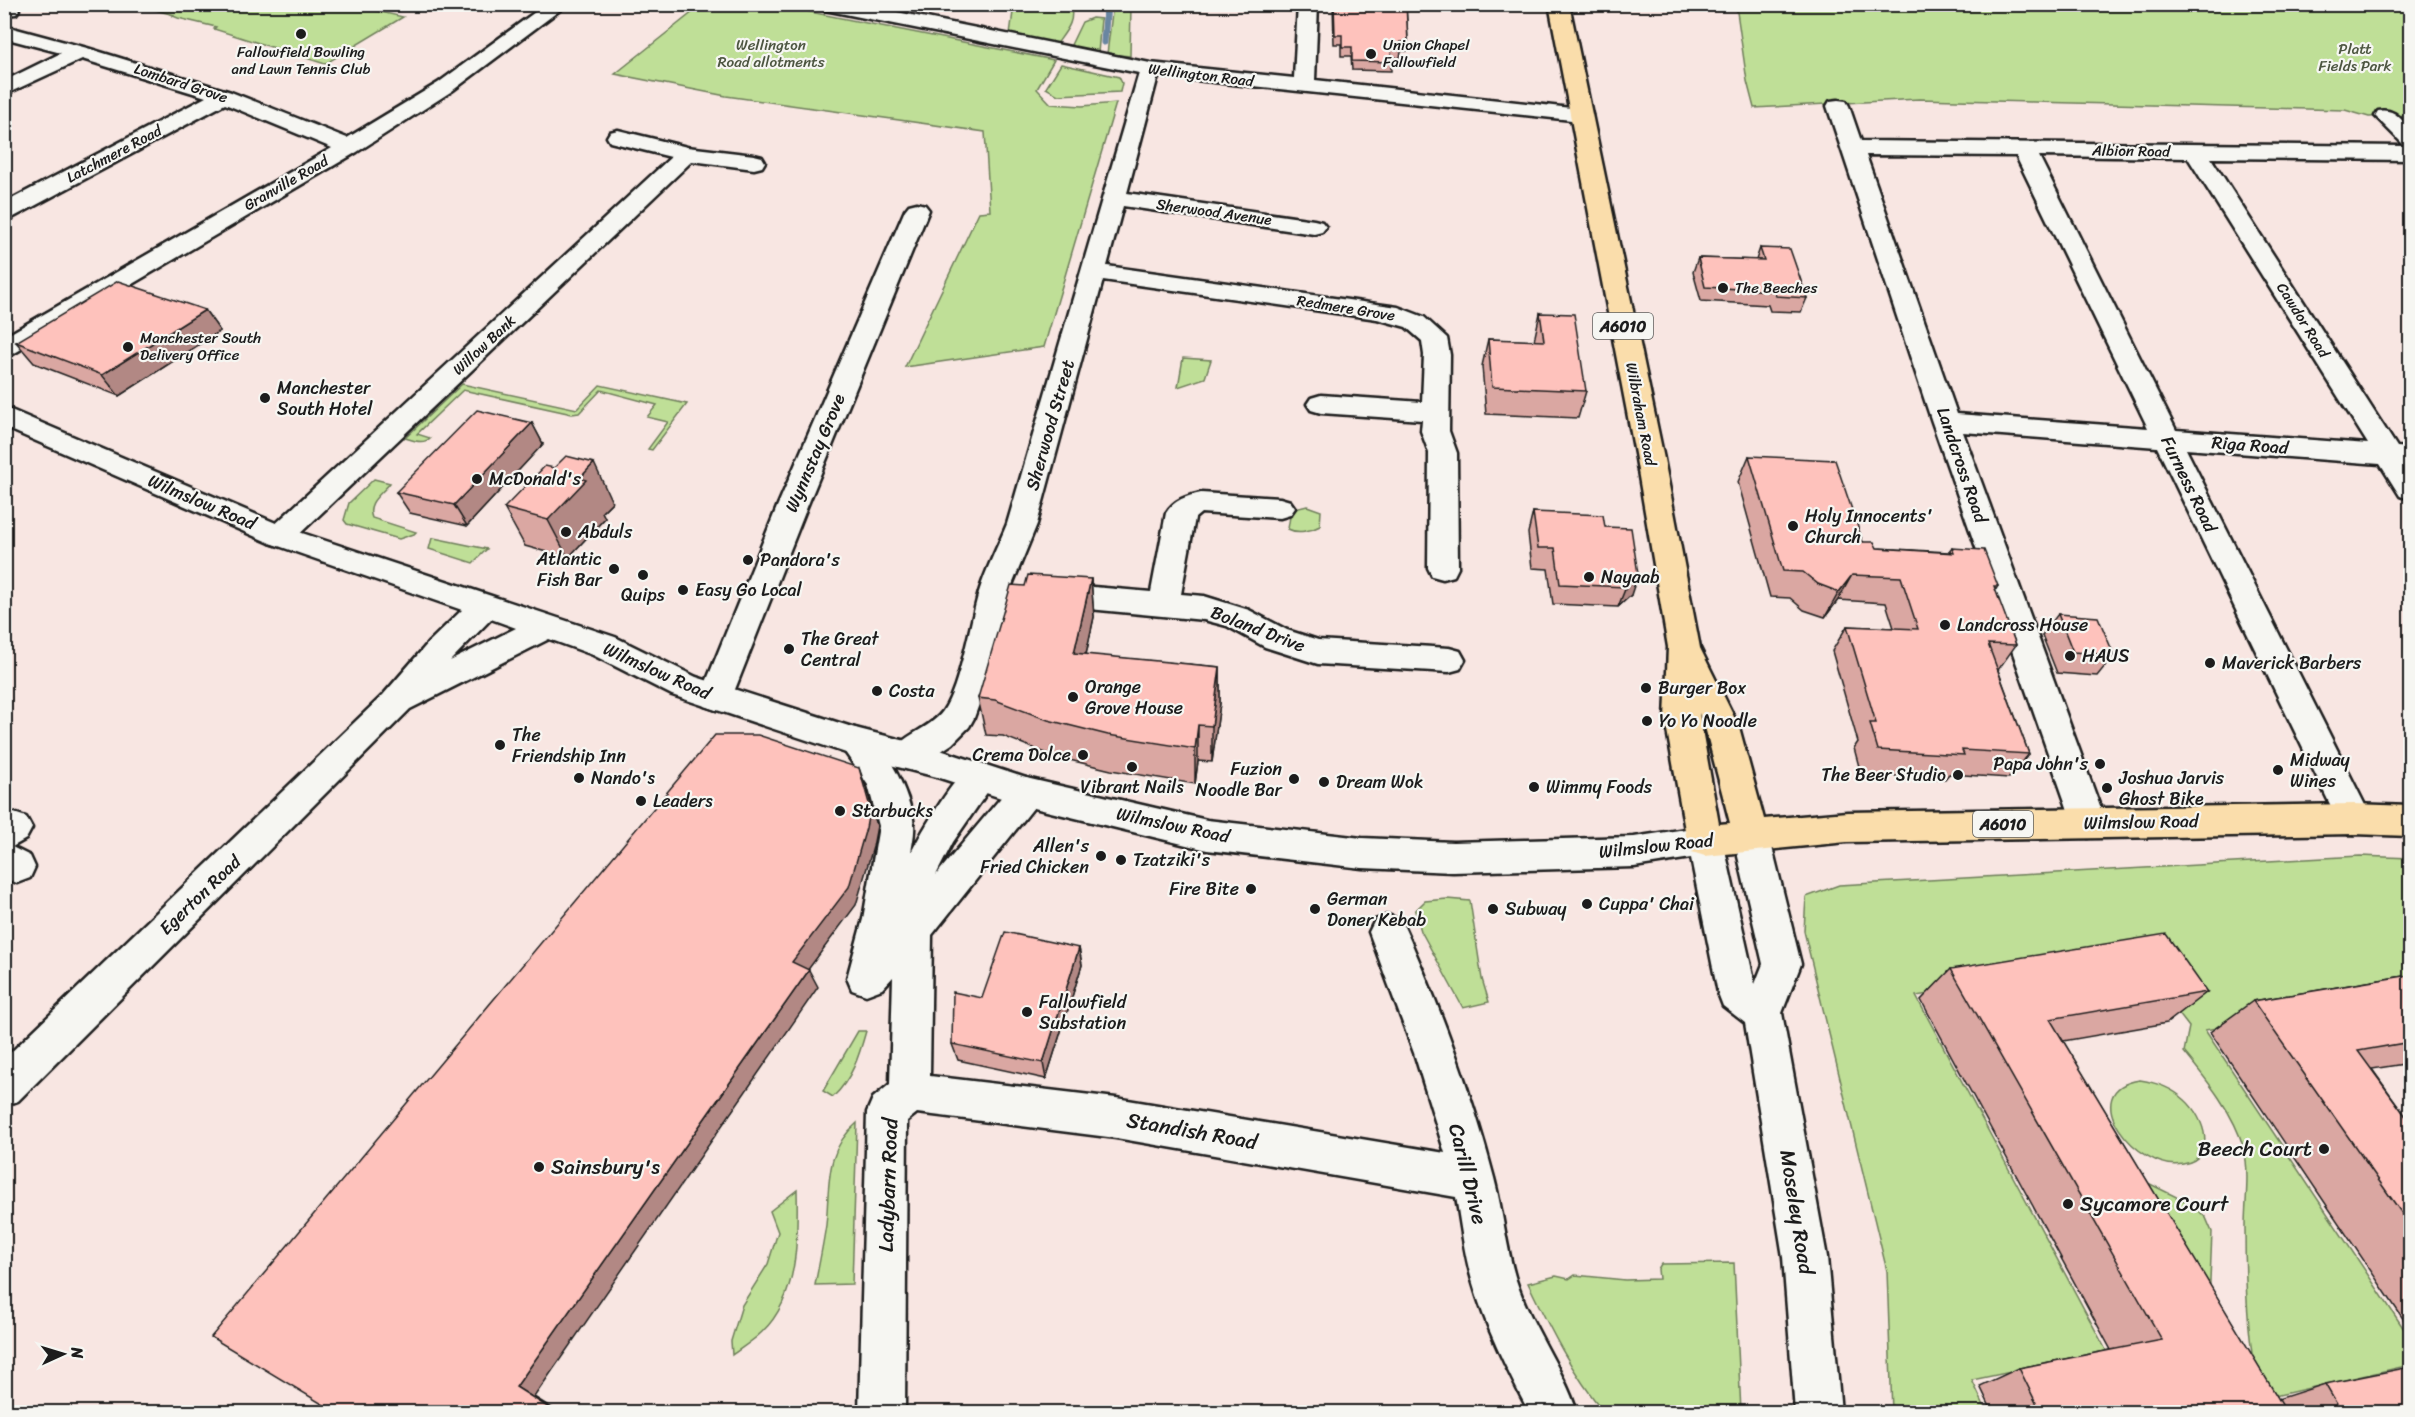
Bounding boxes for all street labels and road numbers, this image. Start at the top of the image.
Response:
street label: Lombard Grove [131,56,231,110]
street label: Wellington Road [1147,56,1256,94]
street label: Latchmere Road [62,117,167,190]
street label: Albion Road [2091,137,2171,165]
street label: Granville Road [239,148,334,218]
street label: Sherwood Avenue [1155,191,1273,233]
street label: Cawdor Road [2270,277,2337,364]
street label: Redmere Grove [1295,287,1397,329]
street label: Willow Bank [446,308,522,382]
road number: A6010 [1593,313,1653,339]
street label: Sherwood Street [1016,356,1084,494]
street label: Wilbraham Road [1618,360,1664,469]
street label: Wynnstay Grove [776,388,855,518]
street label: Landcross Road [1927,403,1997,529]
street label: Riga Road [2210,426,2291,464]
street label: Furness Road [2152,430,2227,539]
street label: Wilmslow Road [143,465,263,540]
street label: Boland Drive [1206,596,1310,662]
street label: Wilmslow Road [598,633,717,710]
street label: Wilmslow Road [1113,797,1234,853]
street label: Wilmslow Road [2083,805,2200,839]
road number: A6010 [1973,811,2033,837]
street label: Wilmslow Road [1597,824,1716,868]
street label: Egerton Road [151,846,250,943]
street label: Standish Road [1124,1101,1262,1162]
street label: Ladybarn Road [867,1115,909,1253]
street label: Carill Drive [1437,1119,1499,1229]
street label: Moseley Road [1768,1147,1826,1279]

